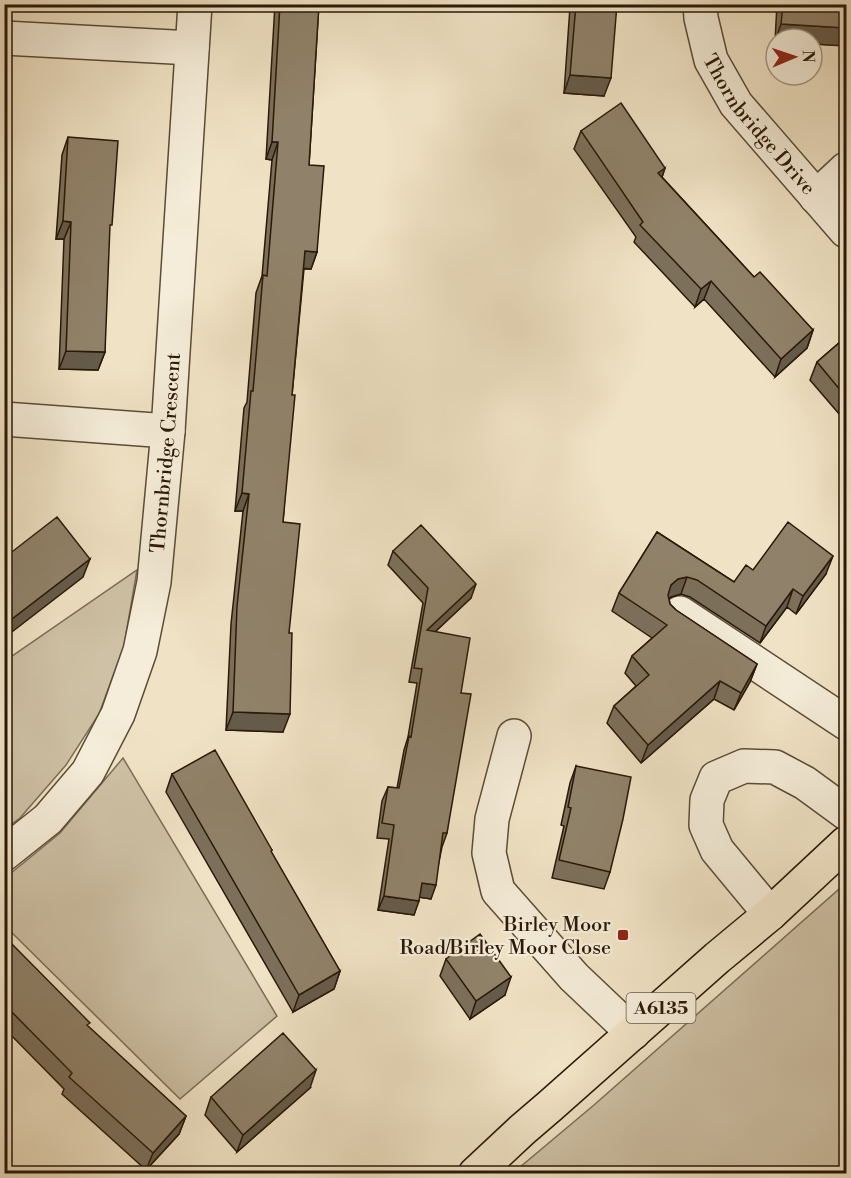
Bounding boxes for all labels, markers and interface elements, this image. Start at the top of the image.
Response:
north arrow [764,27,824,87]
street label: Thornbridge Drive [696,50,820,201]
text: N [798,50,818,64]
street label: Thornbridge Crescent [146,352,187,554]
place label: Birley Moor Road/Birley Moor Close [399,913,611,961]
marker: Birley Moor Road/Birley Moor Close [616,928,630,942]
road number: A6135 [626,993,696,1023]

